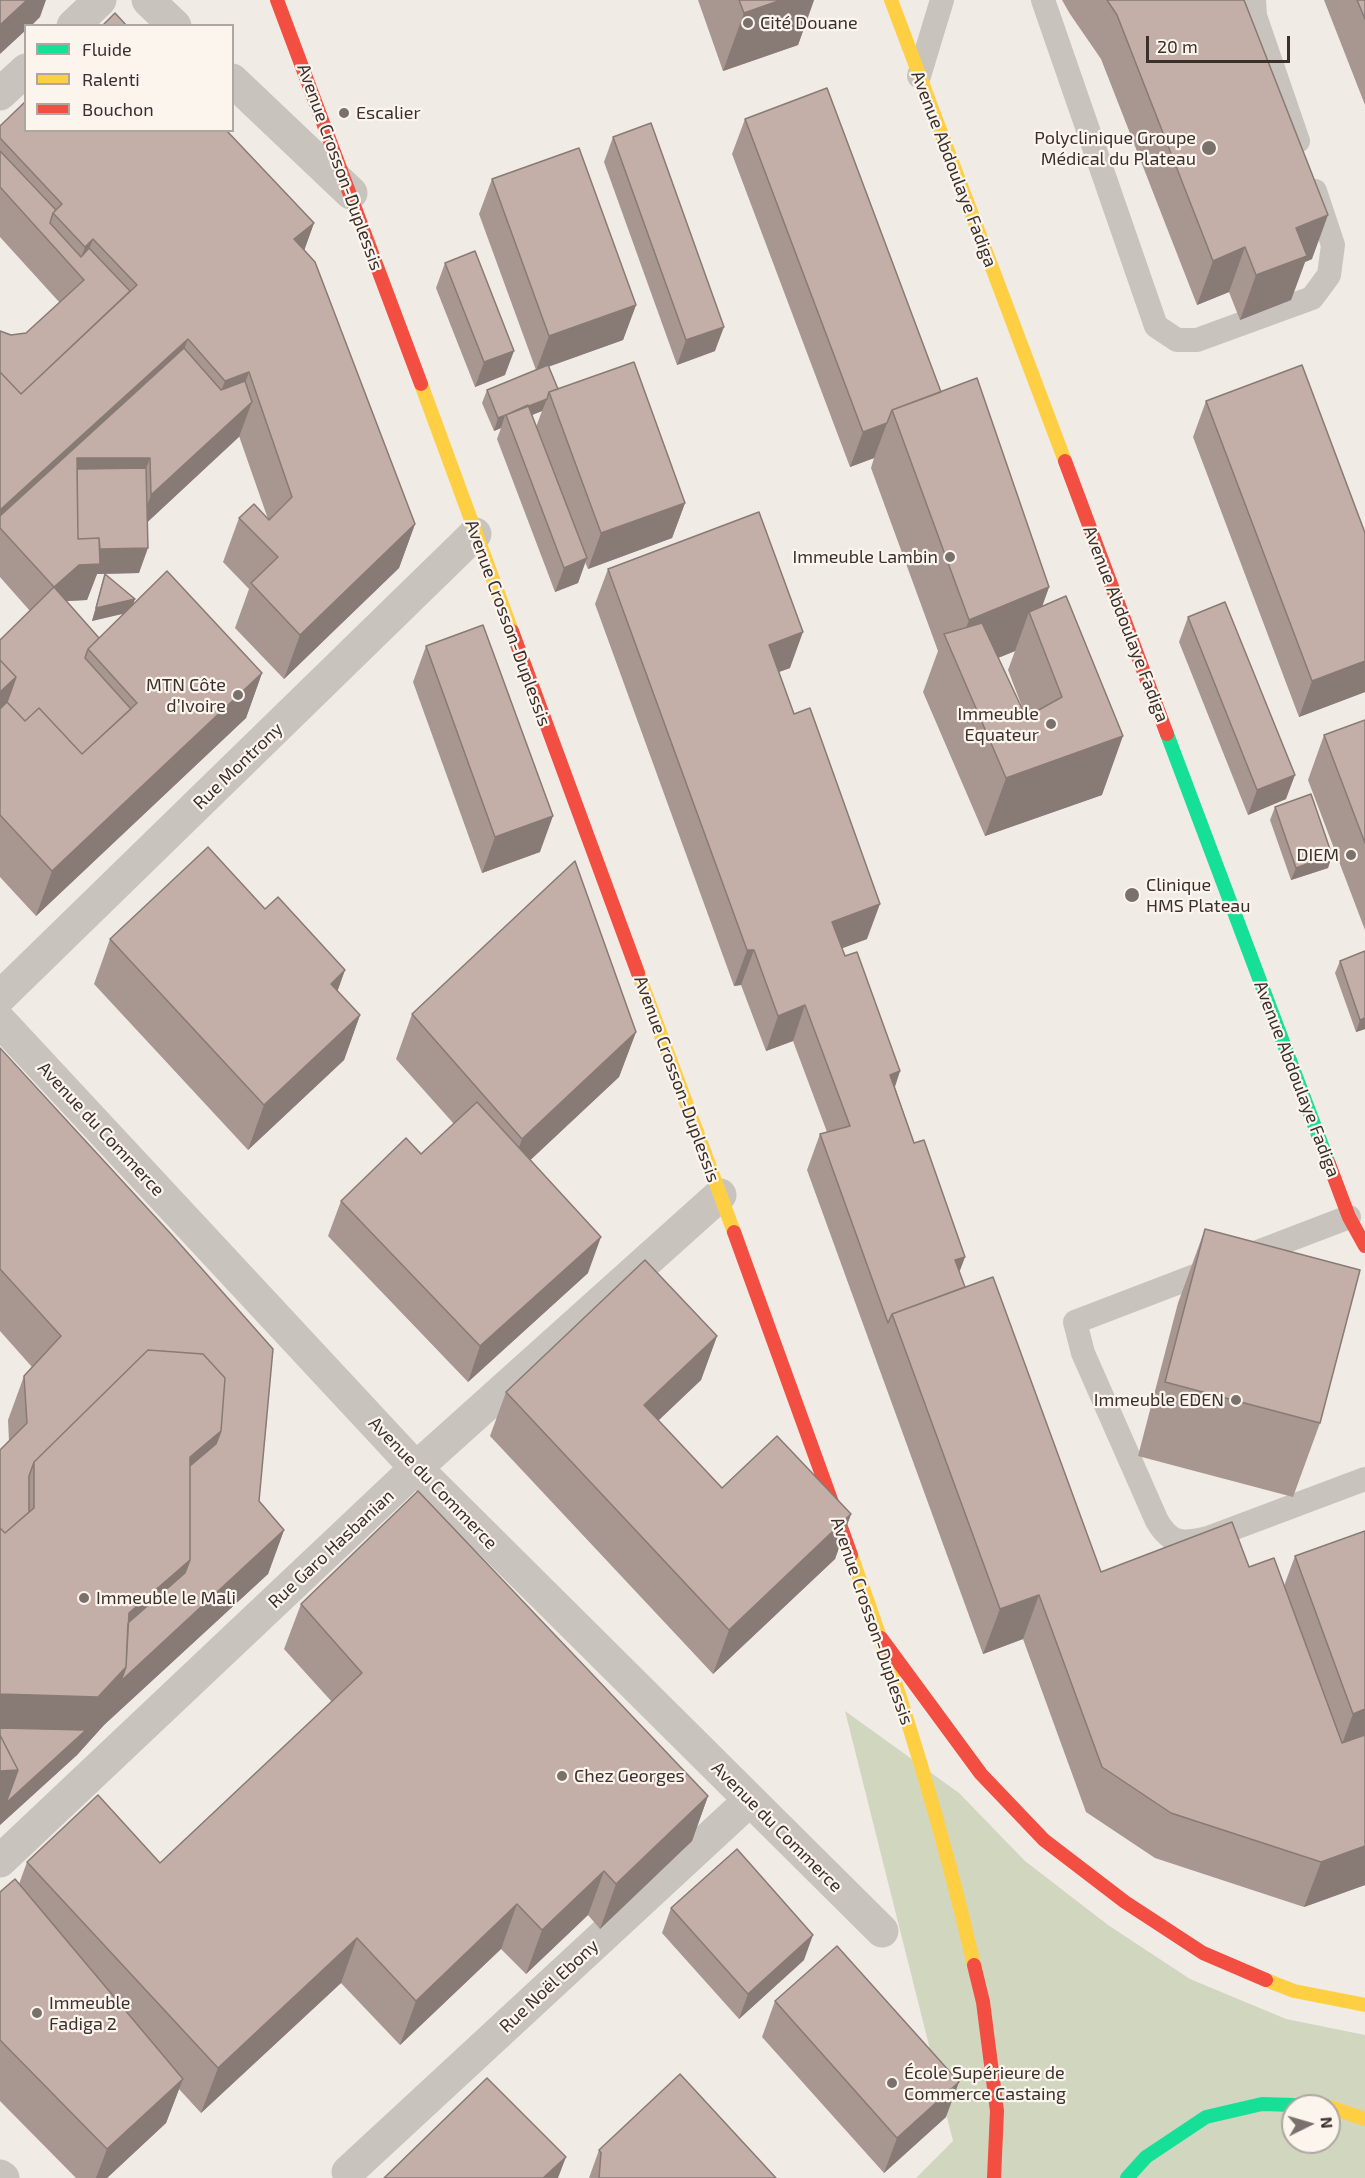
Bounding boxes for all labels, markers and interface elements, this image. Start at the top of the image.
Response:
place label: Cité Douane [760,12,858,34]
marker: Cité Douane [741,16,755,30]
legend [24,24,234,132]
scale bar [1149,24,1293,62]
text: 20 m [1157,35,1198,57]
text: Fluide [82,38,132,60]
street label: Avenue Crosson-Duplessis [293,61,387,273]
text: Ralenti [82,68,140,90]
street label: Avenue Abdoulaye Fadiga [907,68,1001,270]
text: Bouchon [82,98,154,120]
place label: Escalier [356,102,421,124]
marker: Escalier [337,106,351,120]
place label: Polyclinique Groupe Médical du Plateau [1034,127,1196,170]
marker: Polyclinique Groupe Médical du Plateau [1200,139,1218,157]
street label: Avenue Crosson-Duplessis [461,517,555,729]
street label: Avenue Abdoulaye Fadiga [1079,523,1173,725]
place label: Immeuble Lambin [792,546,938,568]
marker: Immeuble Lambin [943,550,957,564]
place label: MTN Côte d’Ivoire [146,674,226,716]
marker: MTN Côte d’Ivoire [231,688,245,702]
place label: Immeuble Equateur [958,703,1039,746]
marker: Immeuble Equateur [1044,717,1058,731]
street label: Rue Montrony [189,718,287,814]
place label: DIEM [1296,844,1339,866]
marker: DIEM [1344,848,1358,862]
place label: Clinique HMS Plateau [1146,874,1250,916]
marker: Clinique HMS Plateau [1123,886,1141,904]
street label: Avenue Crosson-Duplessis [630,973,724,1185]
street label: Avenue Abdoulaye Fadiga [1250,978,1344,1180]
street label: Avenue du Commerce [33,1057,169,1201]
place label: Immeuble EDEN [1094,1389,1224,1411]
marker: Immeuble EDEN [1229,1393,1243,1407]
street label: Avenue du Commerce [364,1412,502,1554]
street label: Rue Garo Hasbanian [264,1485,398,1613]
street label: Avenue Crosson-Duplessis [826,1514,918,1728]
place label: Immeuble le Mali [96,1587,236,1609]
marker: Immeuble le Mali [77,1591,91,1605]
street label: Avenue du Commerce [707,1757,847,1897]
place label: Chez Georges [574,1765,685,1787]
marker: Chez Georges [555,1769,569,1783]
street label: Rue Noël Ebony [495,1935,603,2037]
place label: Immeuble Fadiga 2 [49,1992,130,2034]
marker: Immeuble Fadiga 2 [30,2006,44,2020]
place label: École Supérieure de Commerce Castaing [904,2062,1066,2104]
marker: École Supérieure de Commerce Castaing [885,2076,899,2090]
north arrow [1281,2094,1341,2154]
text: N [1317,2116,1337,2129]

